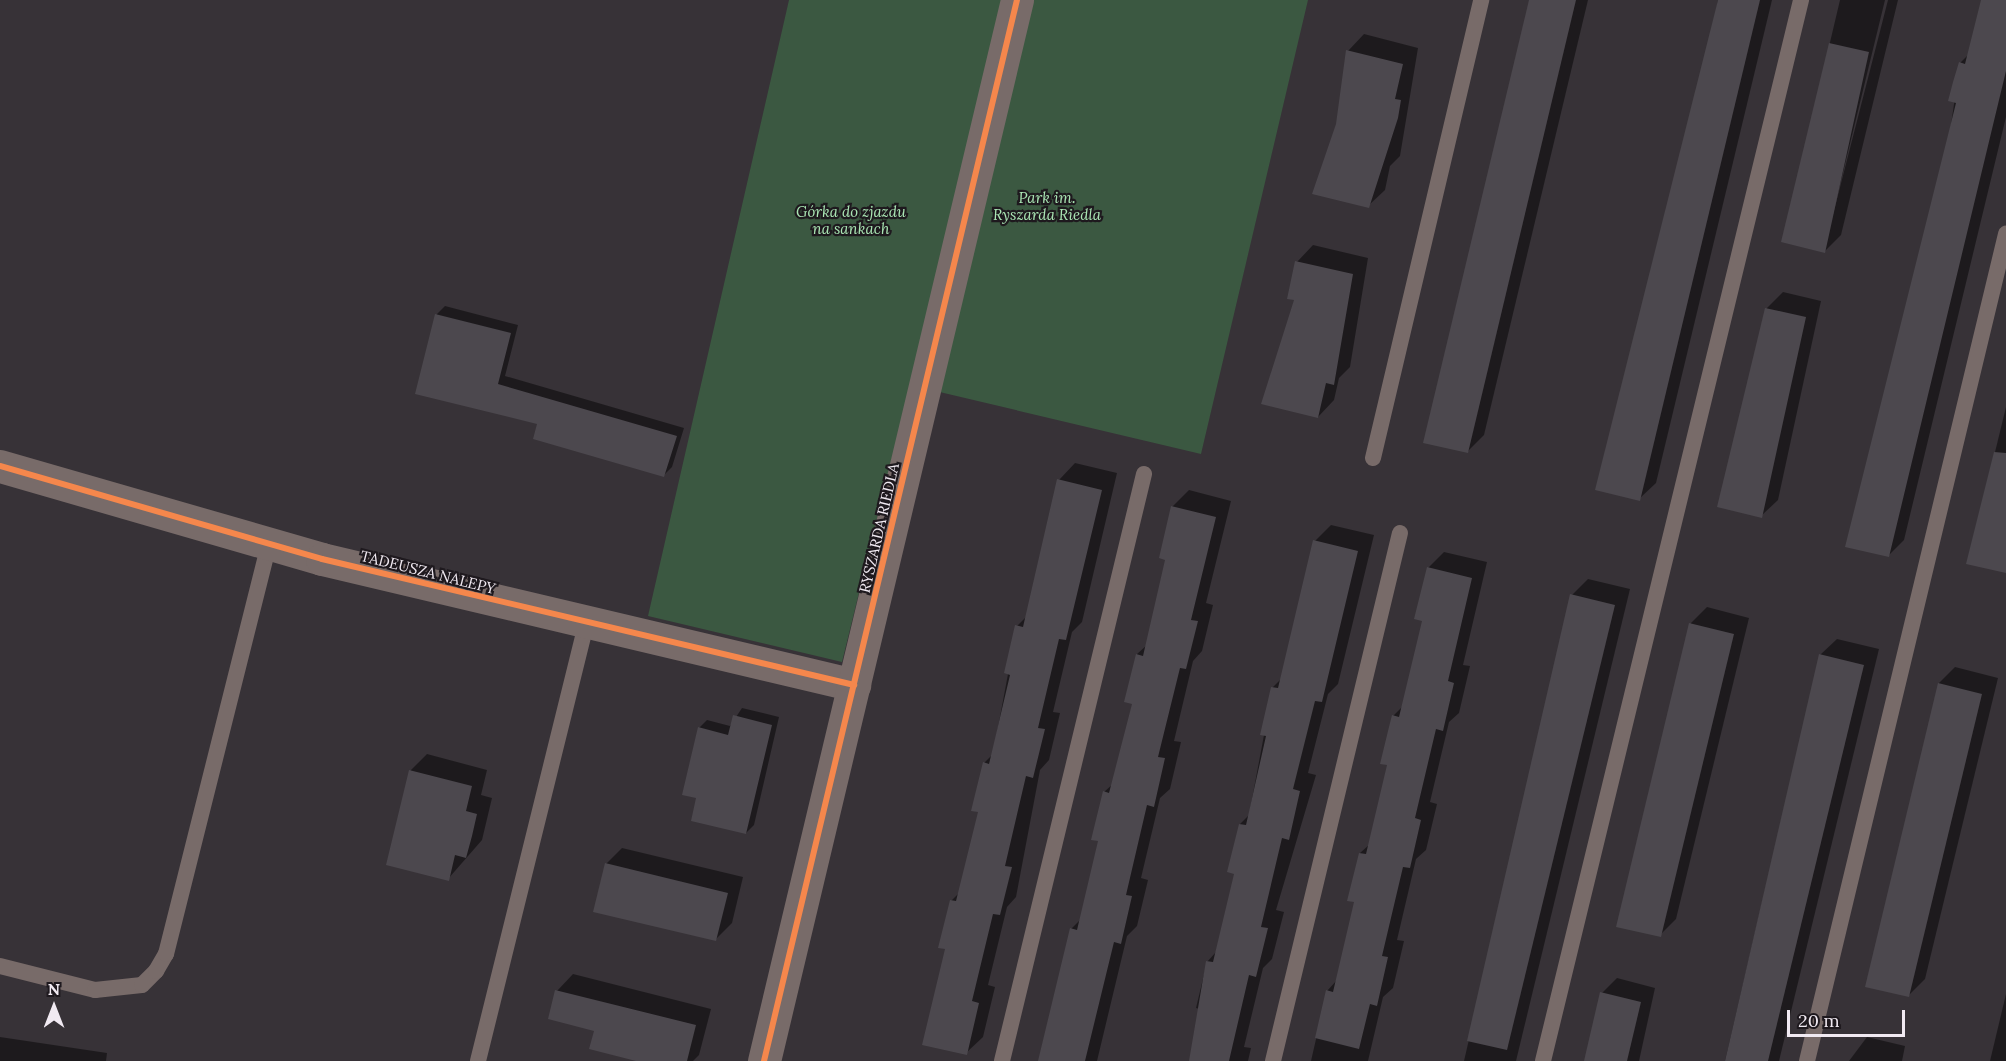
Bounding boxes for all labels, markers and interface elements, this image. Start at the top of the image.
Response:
park label: Park im. Ryszarda Riedla [993,188,1101,223]
park label: Górka do zjazdu na sankach [796,202,906,237]
street label: RYSZARDA RIEDLA [855,461,903,595]
street label: TADEUSZA NALEPY [359,546,497,598]
north arrow [24,977,84,1037]
text: N [48,979,60,999]
scale bar [1790,998,1908,1036]
text: 20 m [1798,1009,1840,1032]

